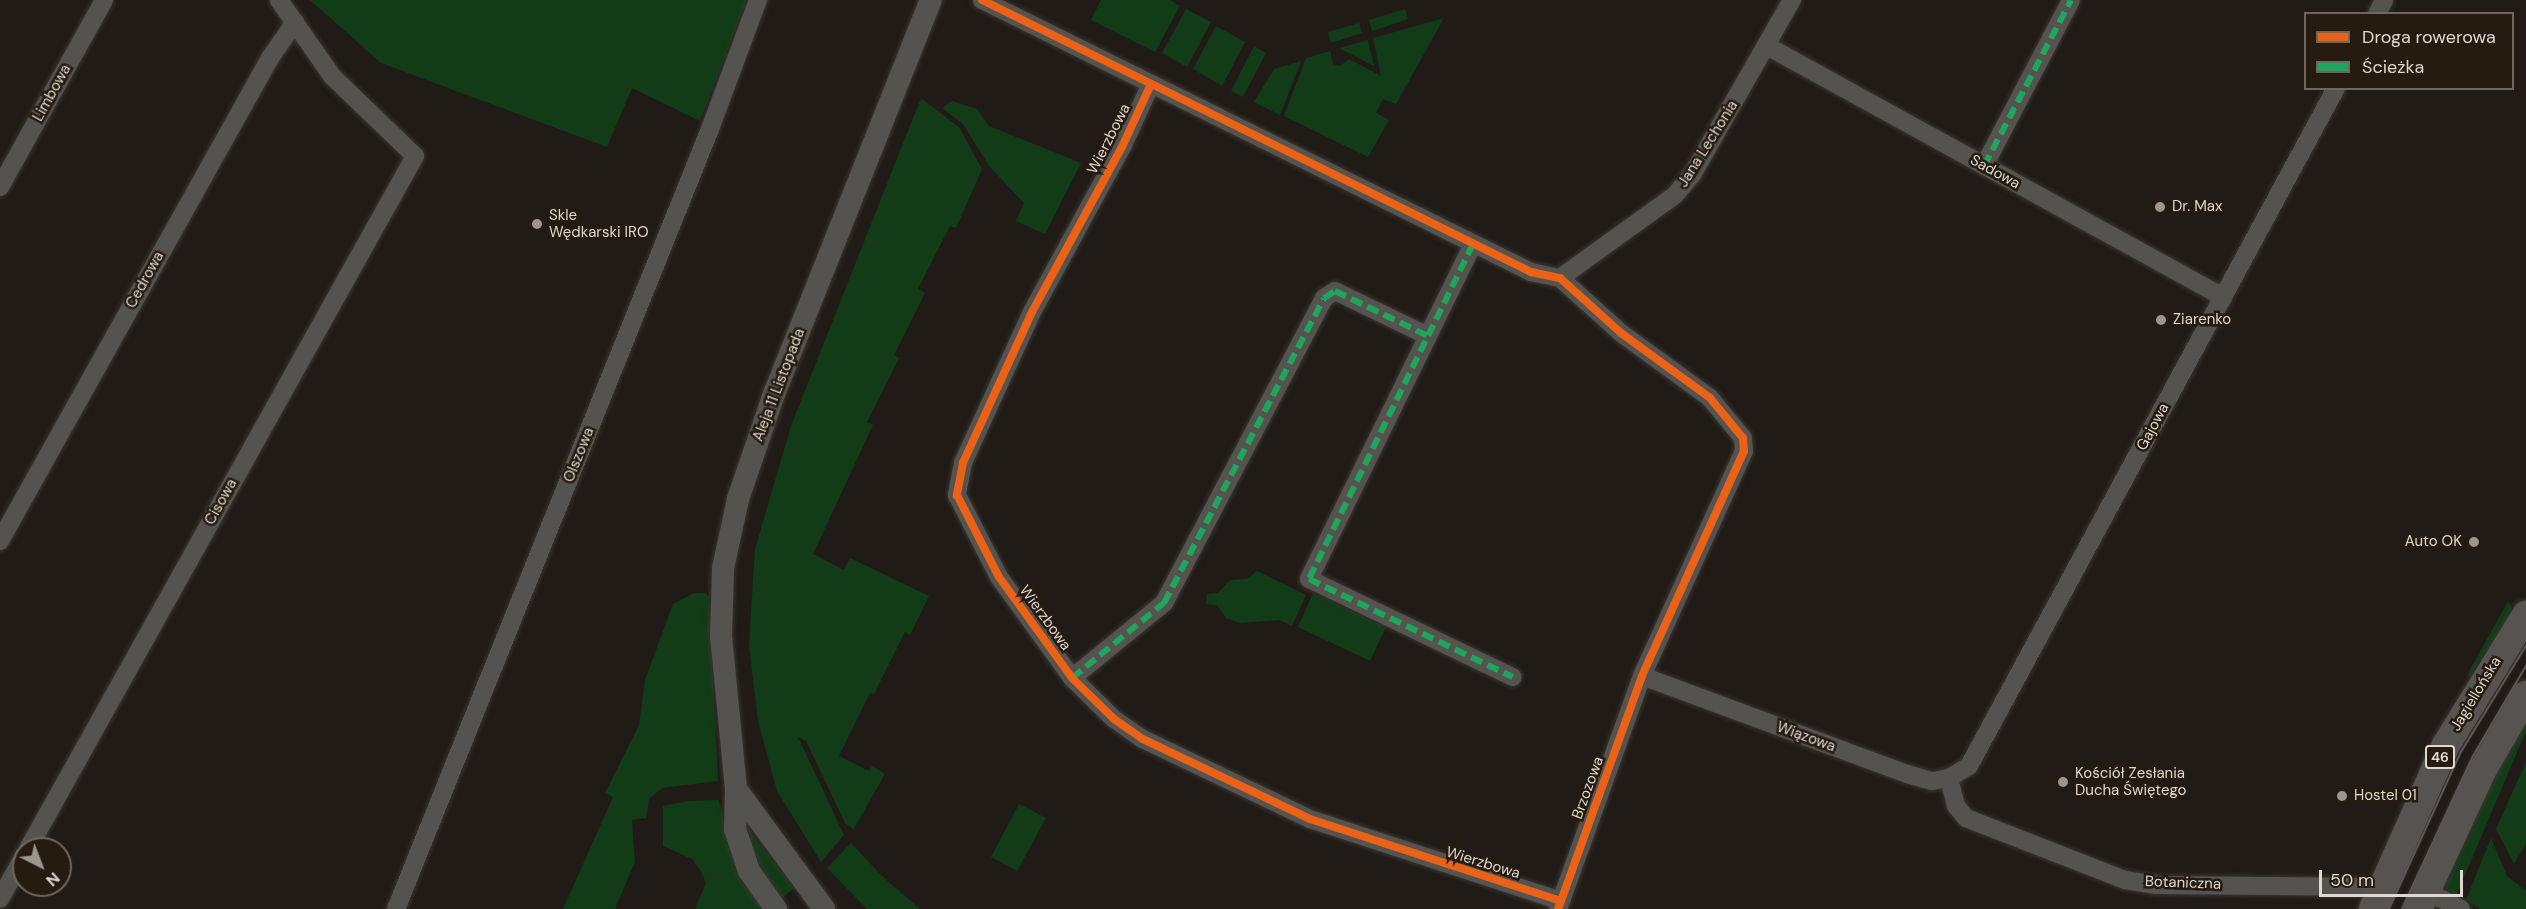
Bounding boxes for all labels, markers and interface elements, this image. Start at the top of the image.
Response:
legend [2304,12,2514,90]
text: Droga rowerowa [2362,25,2496,49]
text: Ścieżka [2362,55,2424,79]
street label: Limbowa [29,61,75,125]
street label: Jana Lechonia [1674,97,1742,191]
street label: Wierzbowa [1084,101,1134,177]
street label: Sadowa [1967,151,2023,193]
place label: Dr. Max [2172,198,2222,216]
marker: Dr. Max [2153,200,2167,214]
place label: Skle Wędkarski IRO [549,206,649,241]
marker: Skle Wędkarski IRO [530,217,544,231]
street label: Cedrowa [122,249,168,311]
place label: Ziarenko [2173,311,2231,329]
marker: Ziarenko [2154,313,2168,327]
street label: Aleja 11 Listopada [749,326,809,444]
street label: Gajowa [2133,400,2173,454]
street label: Olszowa [560,425,598,485]
street label: Cisowa [201,476,241,528]
place label: Auto OK [2405,533,2462,551]
marker: Auto OK [2467,535,2481,549]
street label: Wierzbowa [1015,582,1075,654]
street label: Jagiellońska [2447,654,2505,734]
street label: Wiązowa [1774,718,1838,756]
road number: 46 [2425,746,2455,768]
street label: Brzozowa [1568,754,1608,822]
place label: Kościół Zesłania Ducha Świętego [2075,764,2186,799]
marker: Kościół Zesłania Ducha Świętego [2056,775,2070,789]
place label: Hostel 01 [2354,787,2417,805]
marker: Hostel 01 [2335,789,2349,803]
north arrow [12,837,72,897]
street label: Wierzbowa [1444,843,1522,883]
scale bar [2322,858,2466,896]
text: N [42,868,64,891]
text: 50 m [2330,868,2374,892]
street label: Botaniczna [2145,873,2221,893]

